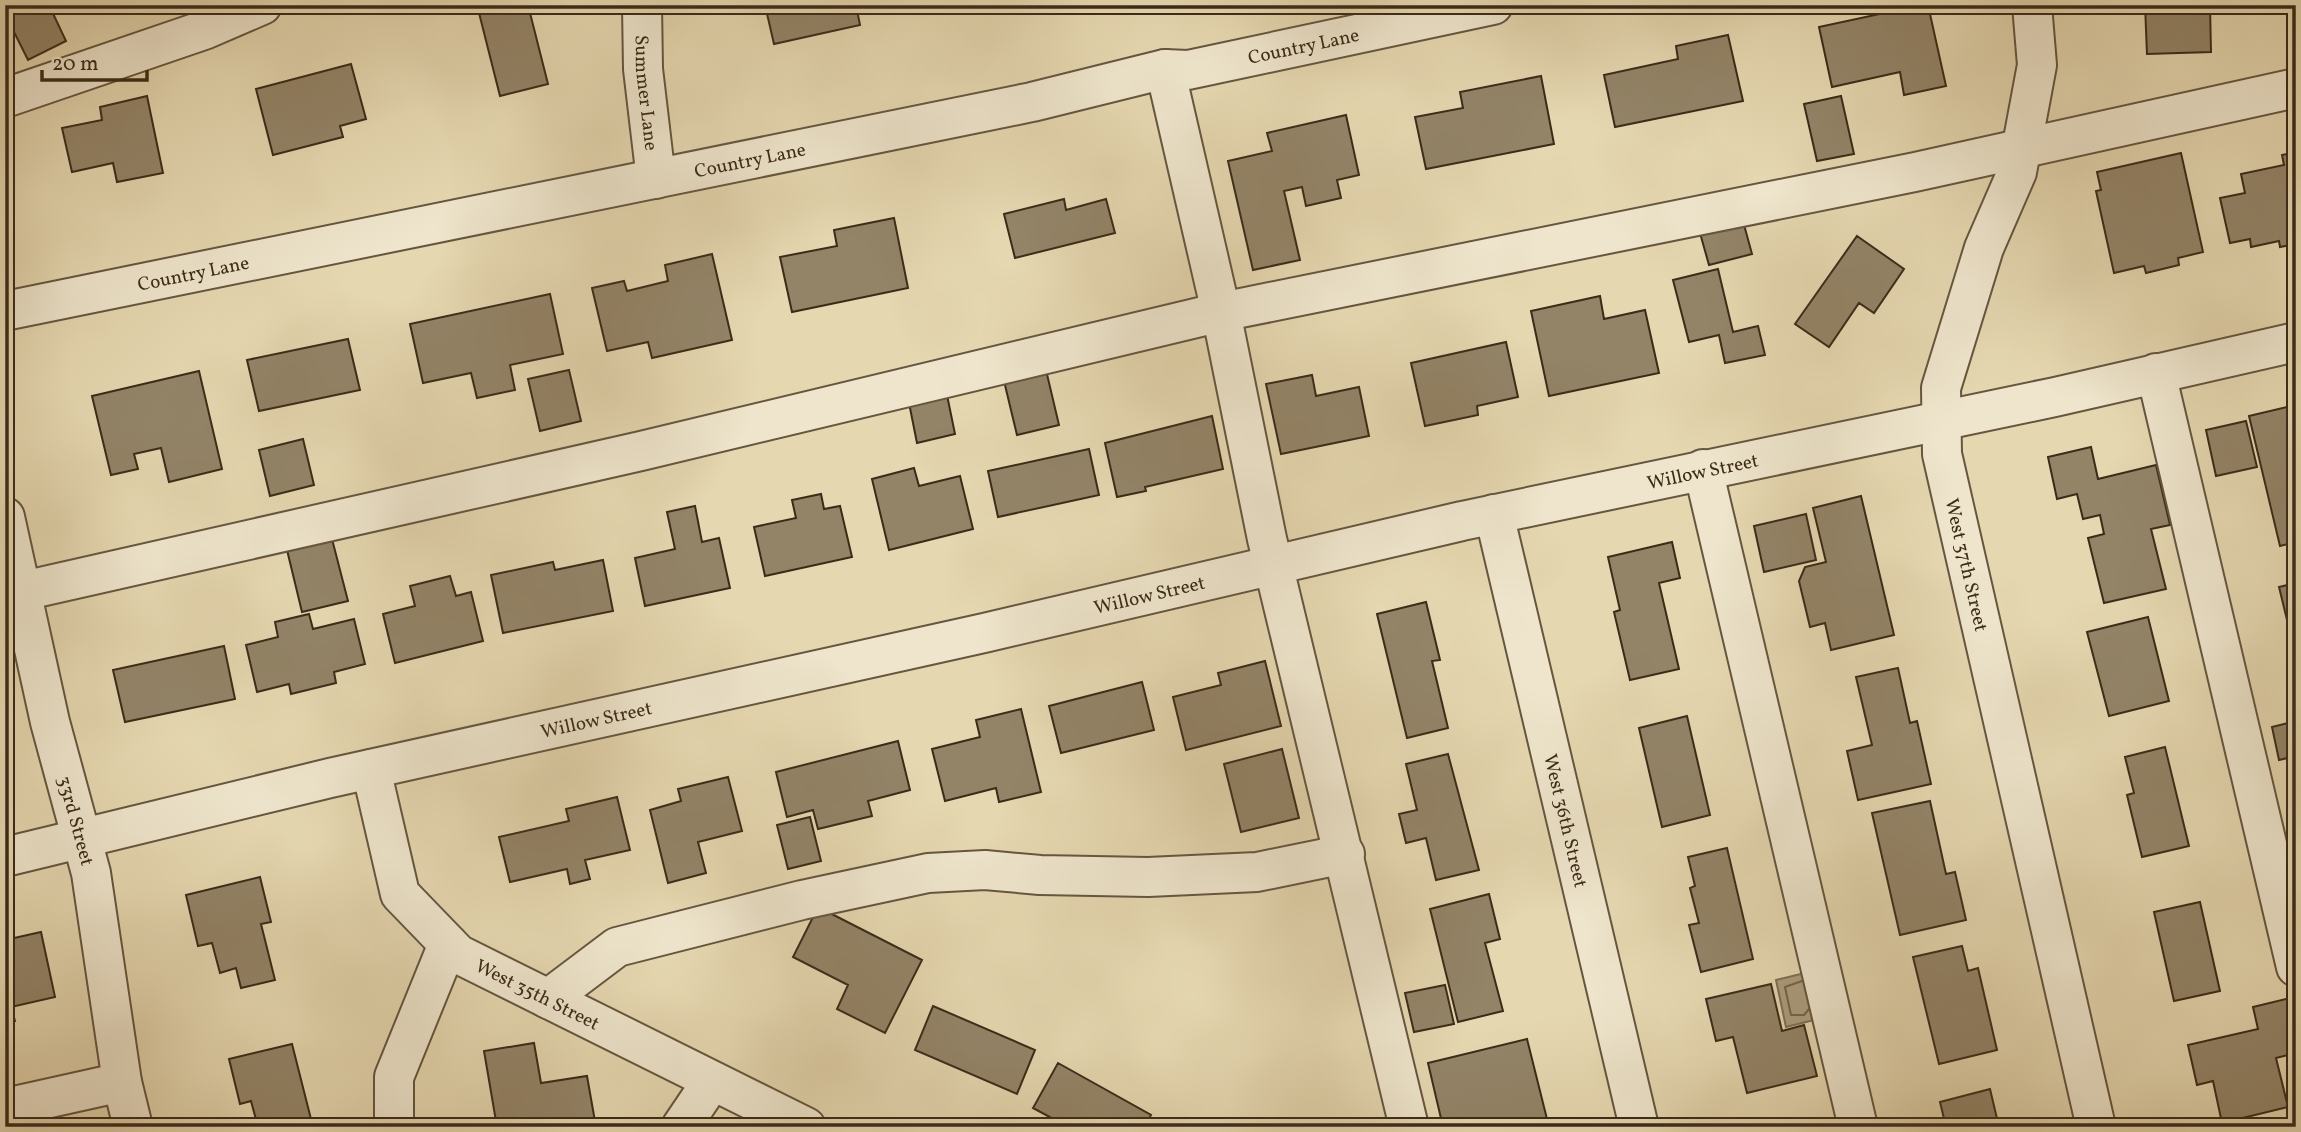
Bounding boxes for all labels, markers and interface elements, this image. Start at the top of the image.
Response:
street label: Country Lane [1246,23,1362,72]
street label: Summer Lane [627,35,664,152]
scale bar [42,38,147,82]
text: 20 m [52,50,98,79]
street label: Country Lane [692,137,808,185]
street label: Country Lane [135,251,252,299]
street label: Willow Street [1645,448,1761,497]
street label: West 37th Street [1938,496,1993,635]
street label: Willow Street [1092,571,1208,622]
street label: Willow Street [538,696,655,746]
street label: West 36th Street [1536,752,1593,891]
street label: 33rd Street [50,773,99,869]
street label: West 35th Street [470,954,604,1038]

